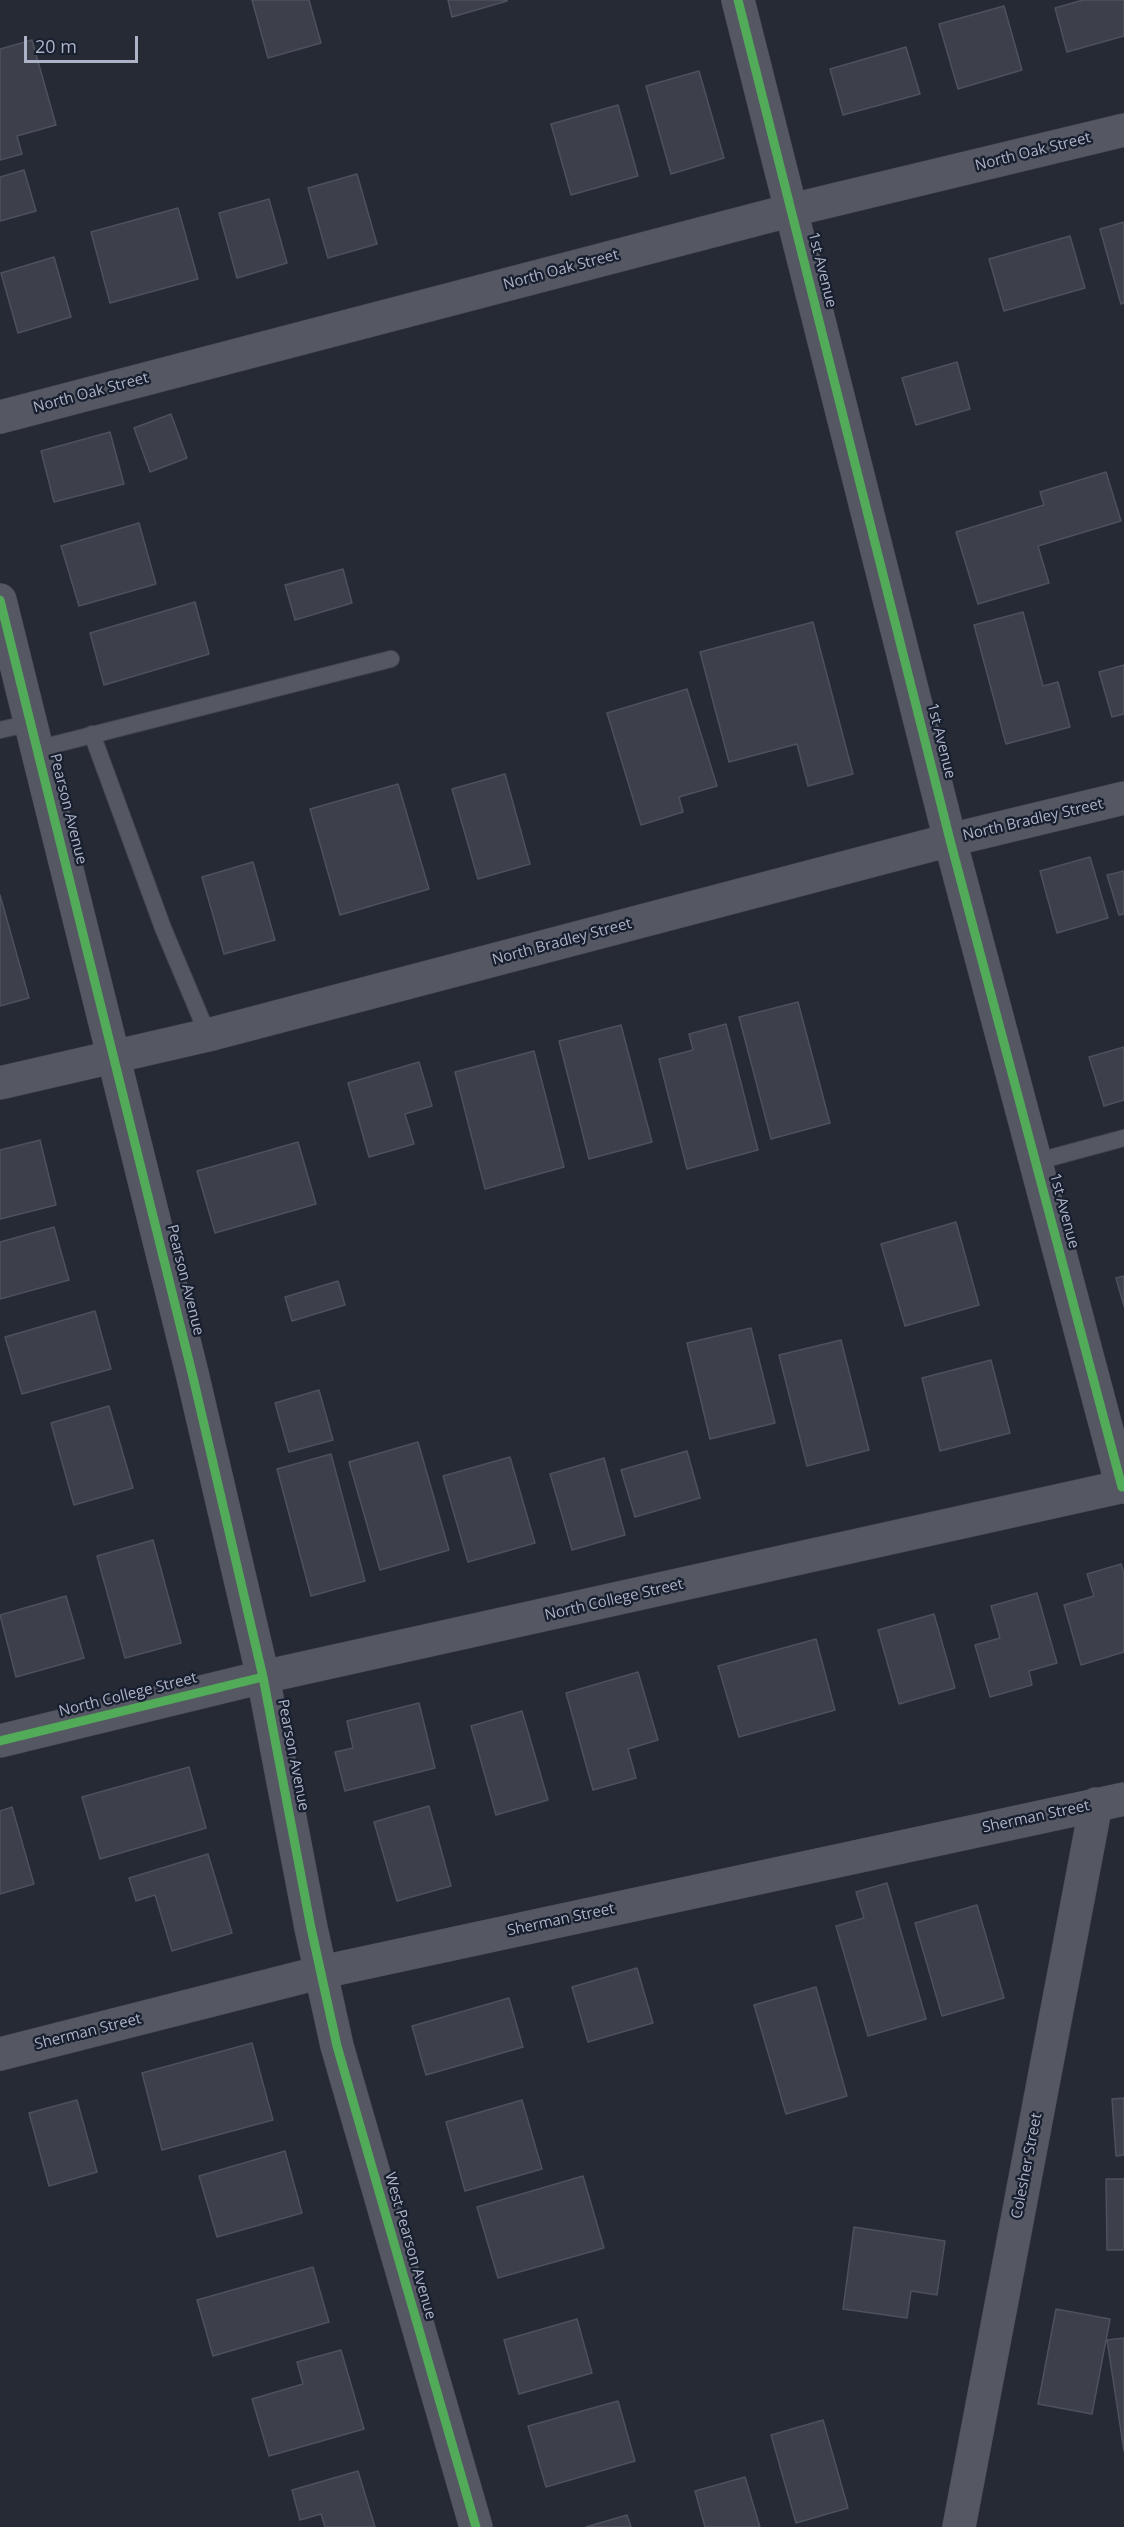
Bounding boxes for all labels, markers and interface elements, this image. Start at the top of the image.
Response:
scale bar [27,24,141,62]
text: 20 m [35,34,77,58]
street label: North Oak Street [973,129,1093,175]
street label: 1st Avenue [804,230,840,310]
street label: North Oak Street [501,246,621,294]
street label: North Oak Street [31,369,151,417]
street label: 1st Avenue [923,701,959,781]
street label: Pearson Avenue [46,752,90,866]
street label: North Bradley Street [961,795,1105,845]
street label: North Bradley Street [490,915,634,969]
street label: 1st Avenue [1045,1171,1083,1251]
street label: Pearson Avenue [163,1223,207,1337]
street label: North College Street [543,1575,685,1625]
street label: North College Street [57,1669,199,1721]
street label: Pearson Avenue [273,1698,313,1812]
street label: Sherman Street [981,1797,1091,1837]
street label: Sherman Street [506,1900,616,1940]
street label: Sherman Street [33,2010,143,2054]
street label: Colesher Street [1008,2112,1046,2220]
street label: West Pearson Avenue [380,2170,440,2322]

